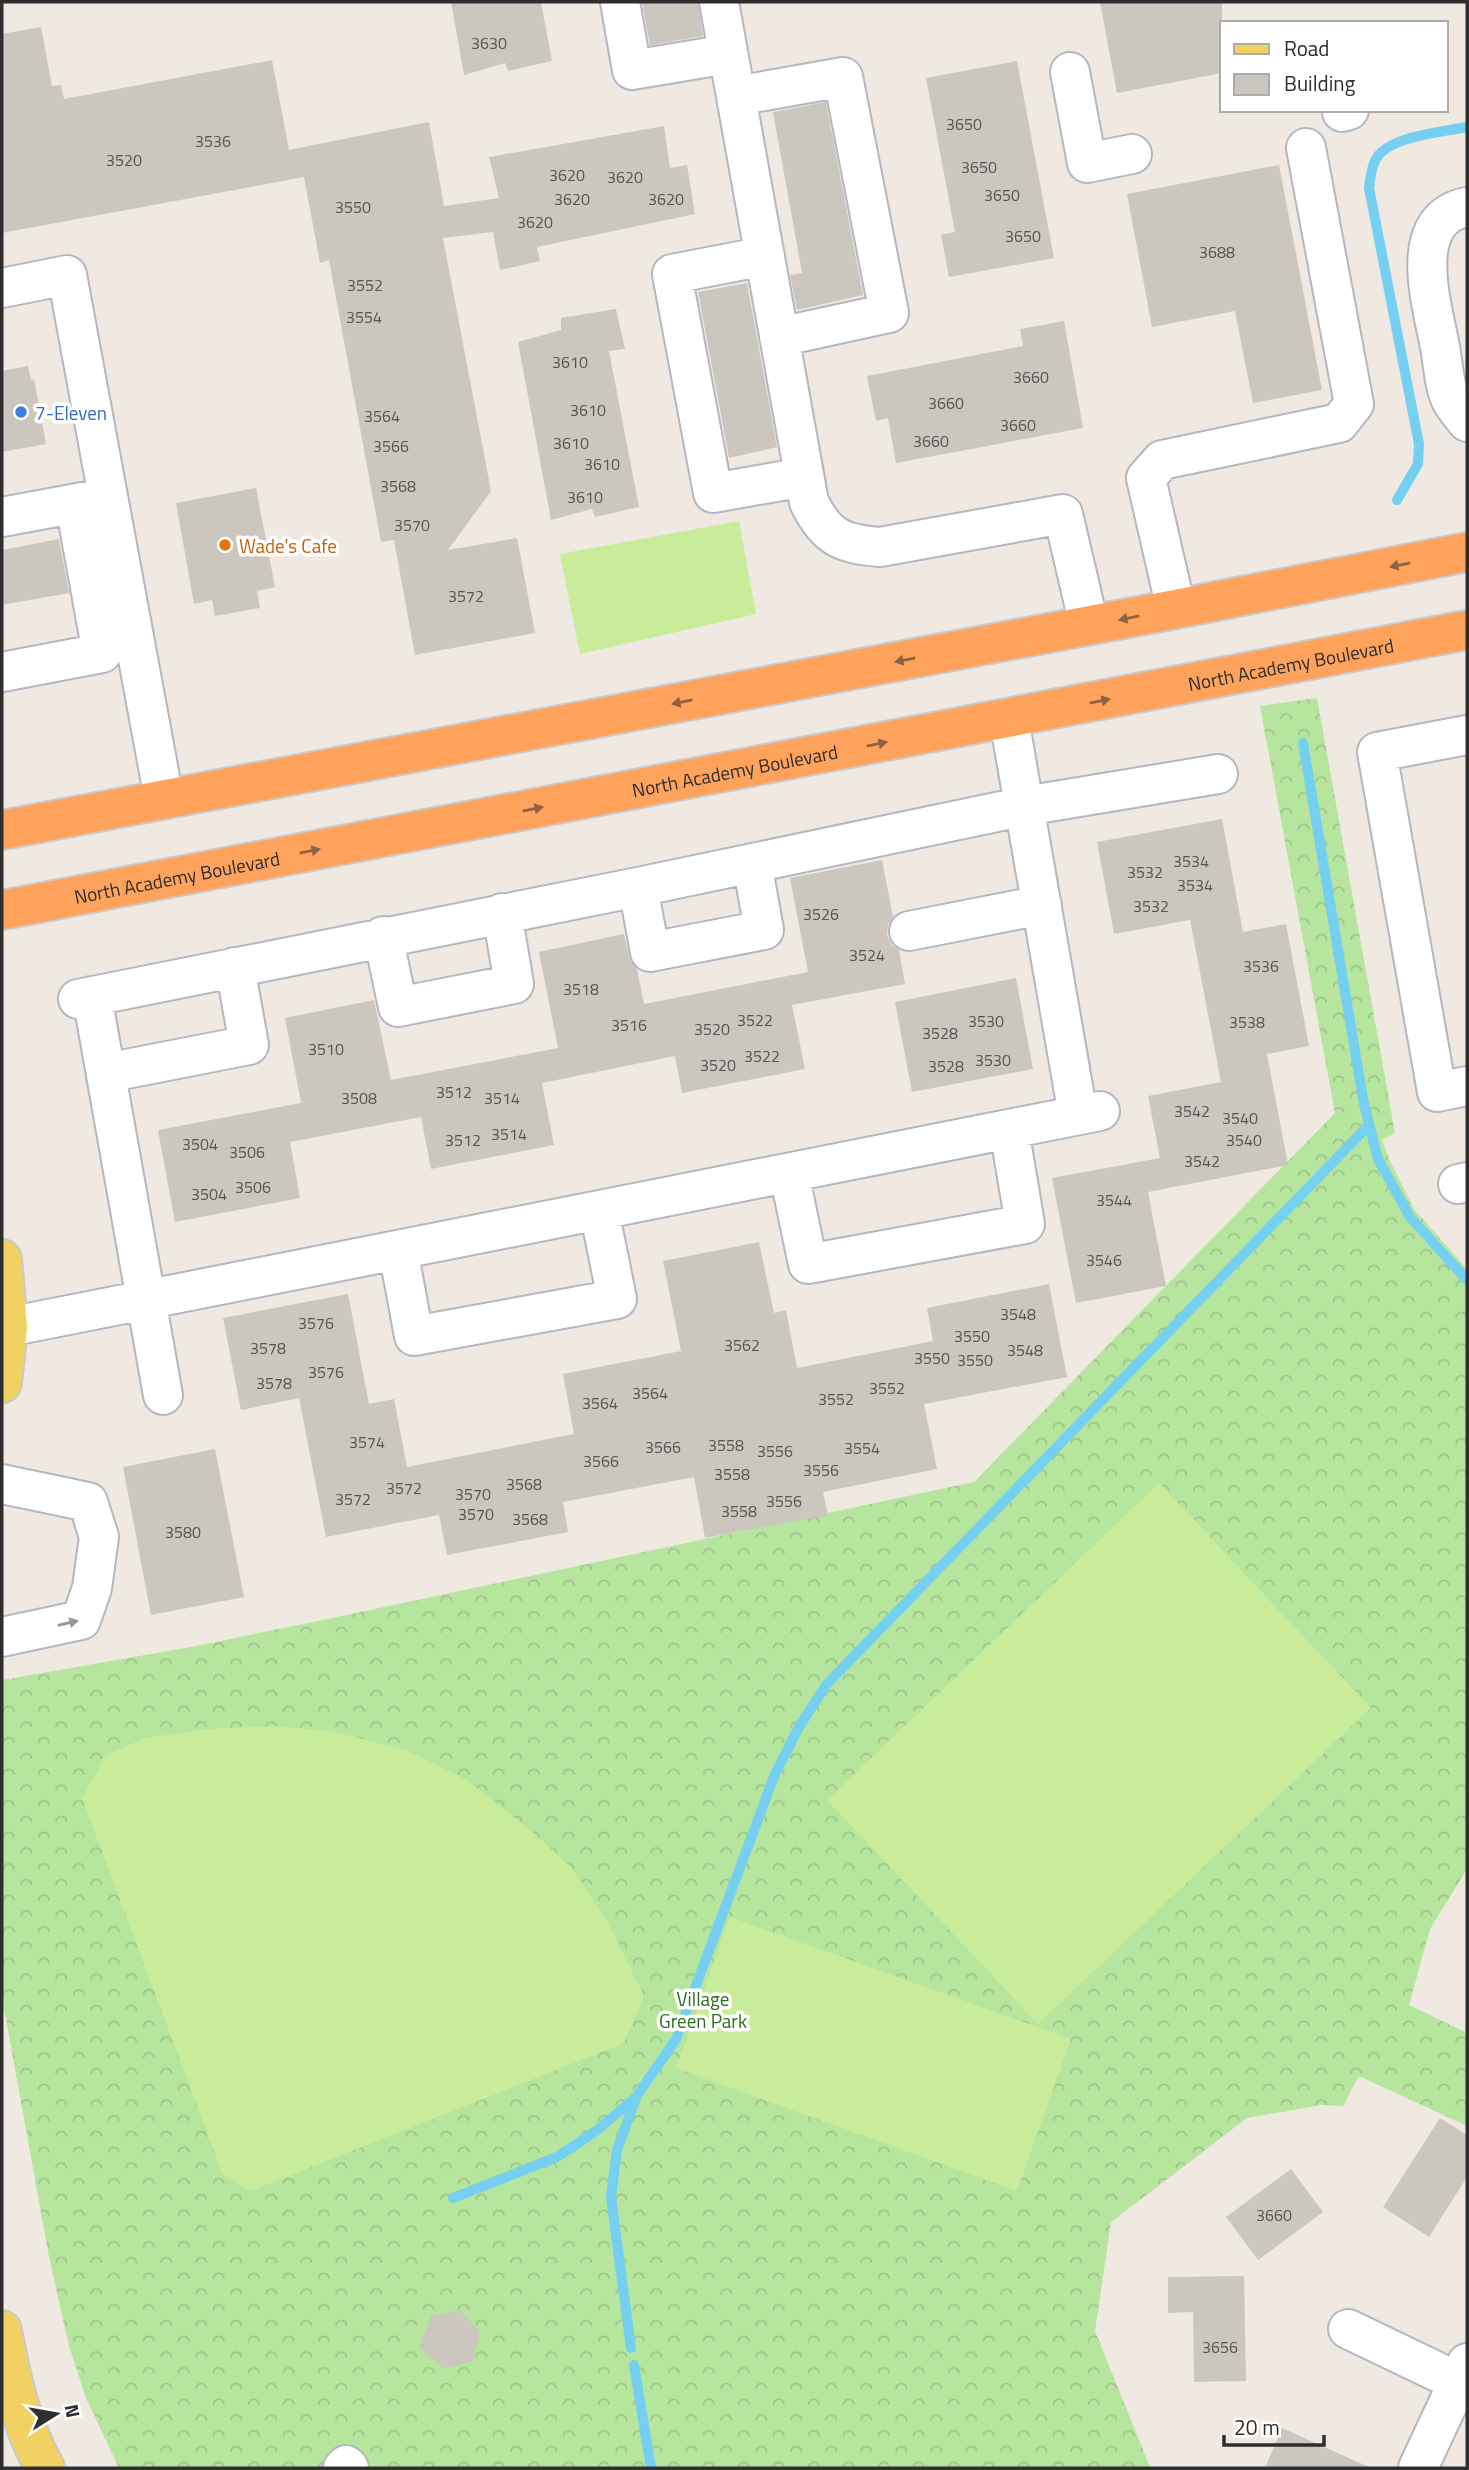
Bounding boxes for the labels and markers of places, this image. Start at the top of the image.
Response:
place label: 7-Eleven [35,398,107,427]
marker: 7-Eleven [13,404,29,420]
place label: Wade's Cafe [239,531,337,560]
marker: Wade's Cafe [217,537,233,553]

